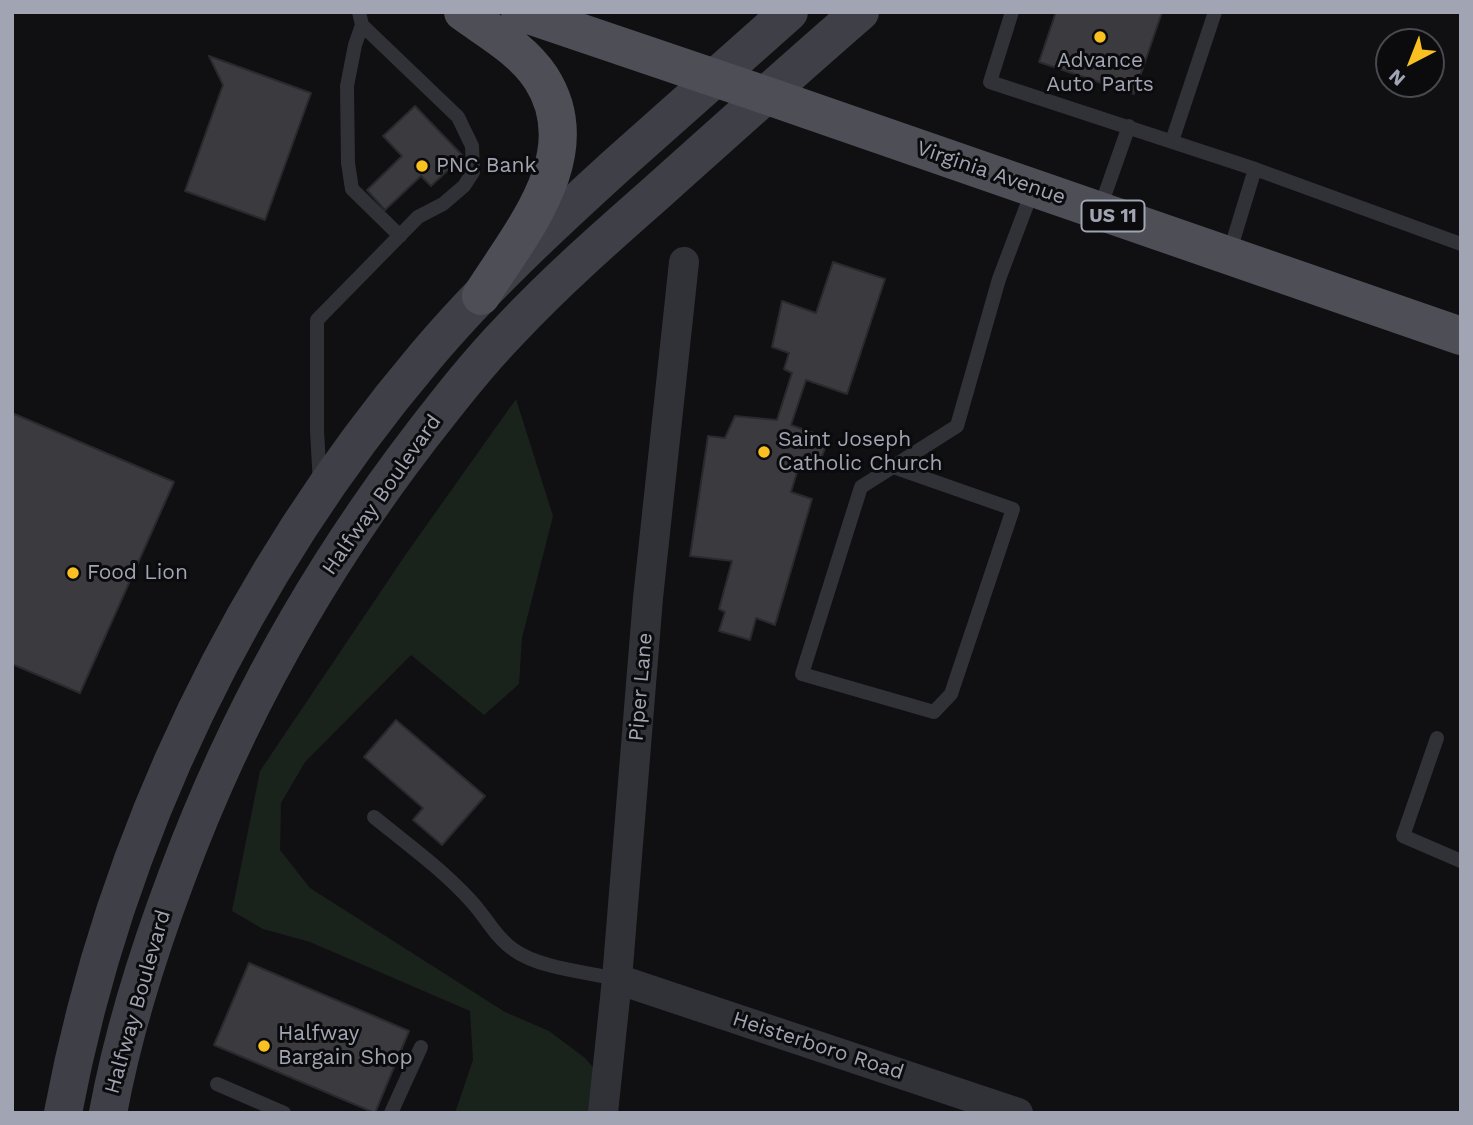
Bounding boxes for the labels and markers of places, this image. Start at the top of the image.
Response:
marker: Advance Auto Parts [1092,29,1108,45]
place label: Advance Auto Parts [1046,48,1154,98]
place label: PNC Bank [436,153,536,179]
marker: PNC Bank [414,158,430,174]
place label: Saint Joseph Catholic Church [778,427,943,477]
marker: Saint Joseph Catholic Church [756,444,772,460]
place label: Food Lion [87,560,188,586]
marker: Food Lion [65,565,81,581]
place label: Halfway Bargain Shop [278,1021,413,1071]
marker: Halfway Bargain Shop [256,1038,272,1054]

